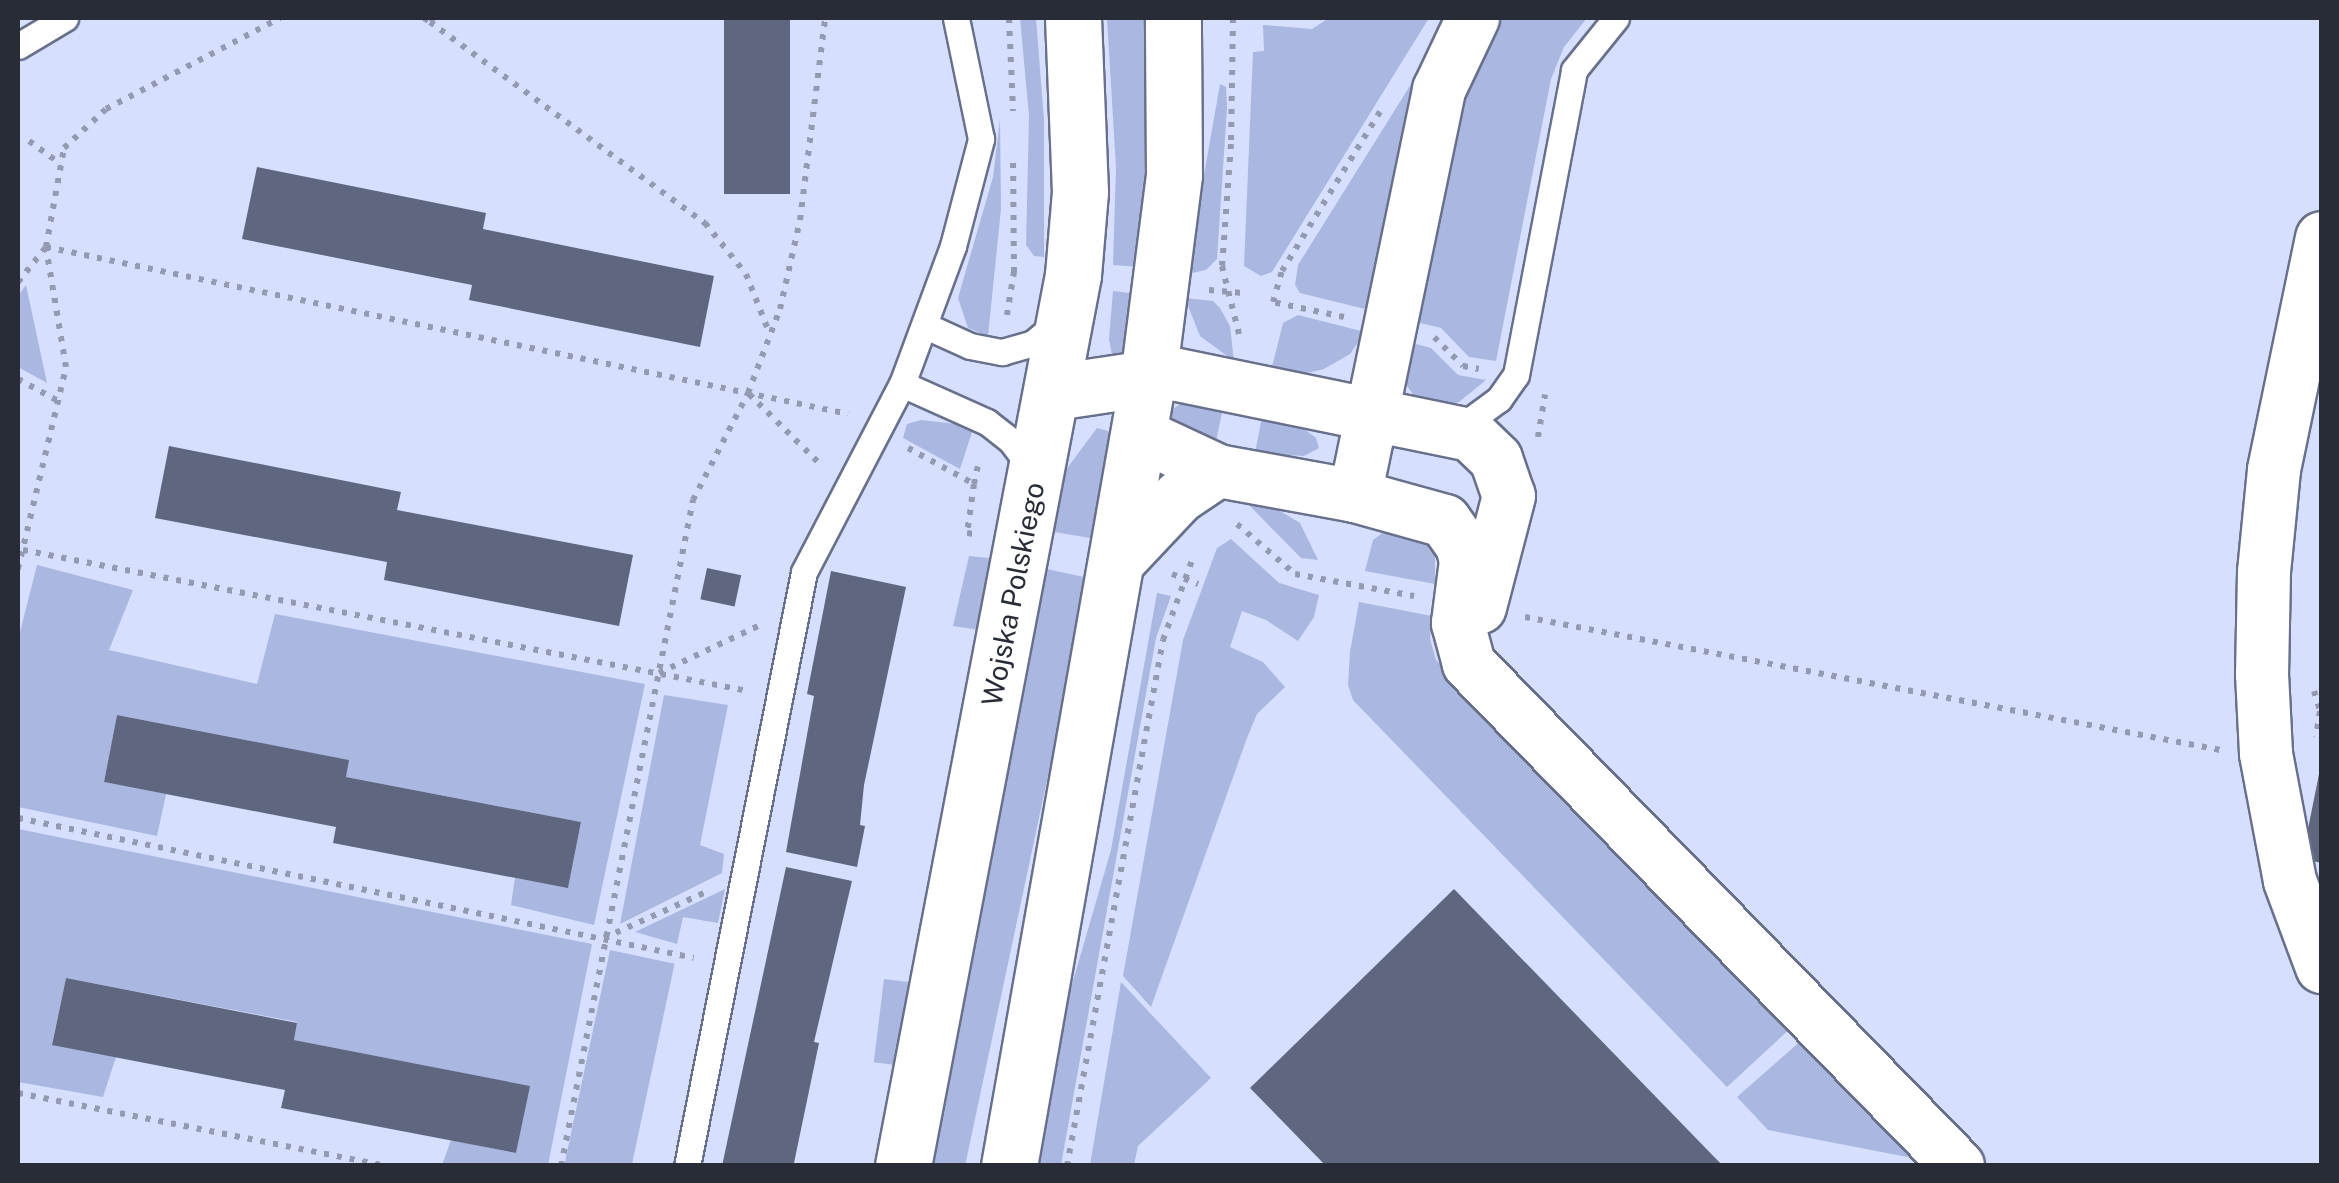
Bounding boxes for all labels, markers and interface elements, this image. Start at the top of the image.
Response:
street label: Wojska Polskiego [975,479,1051,709]

